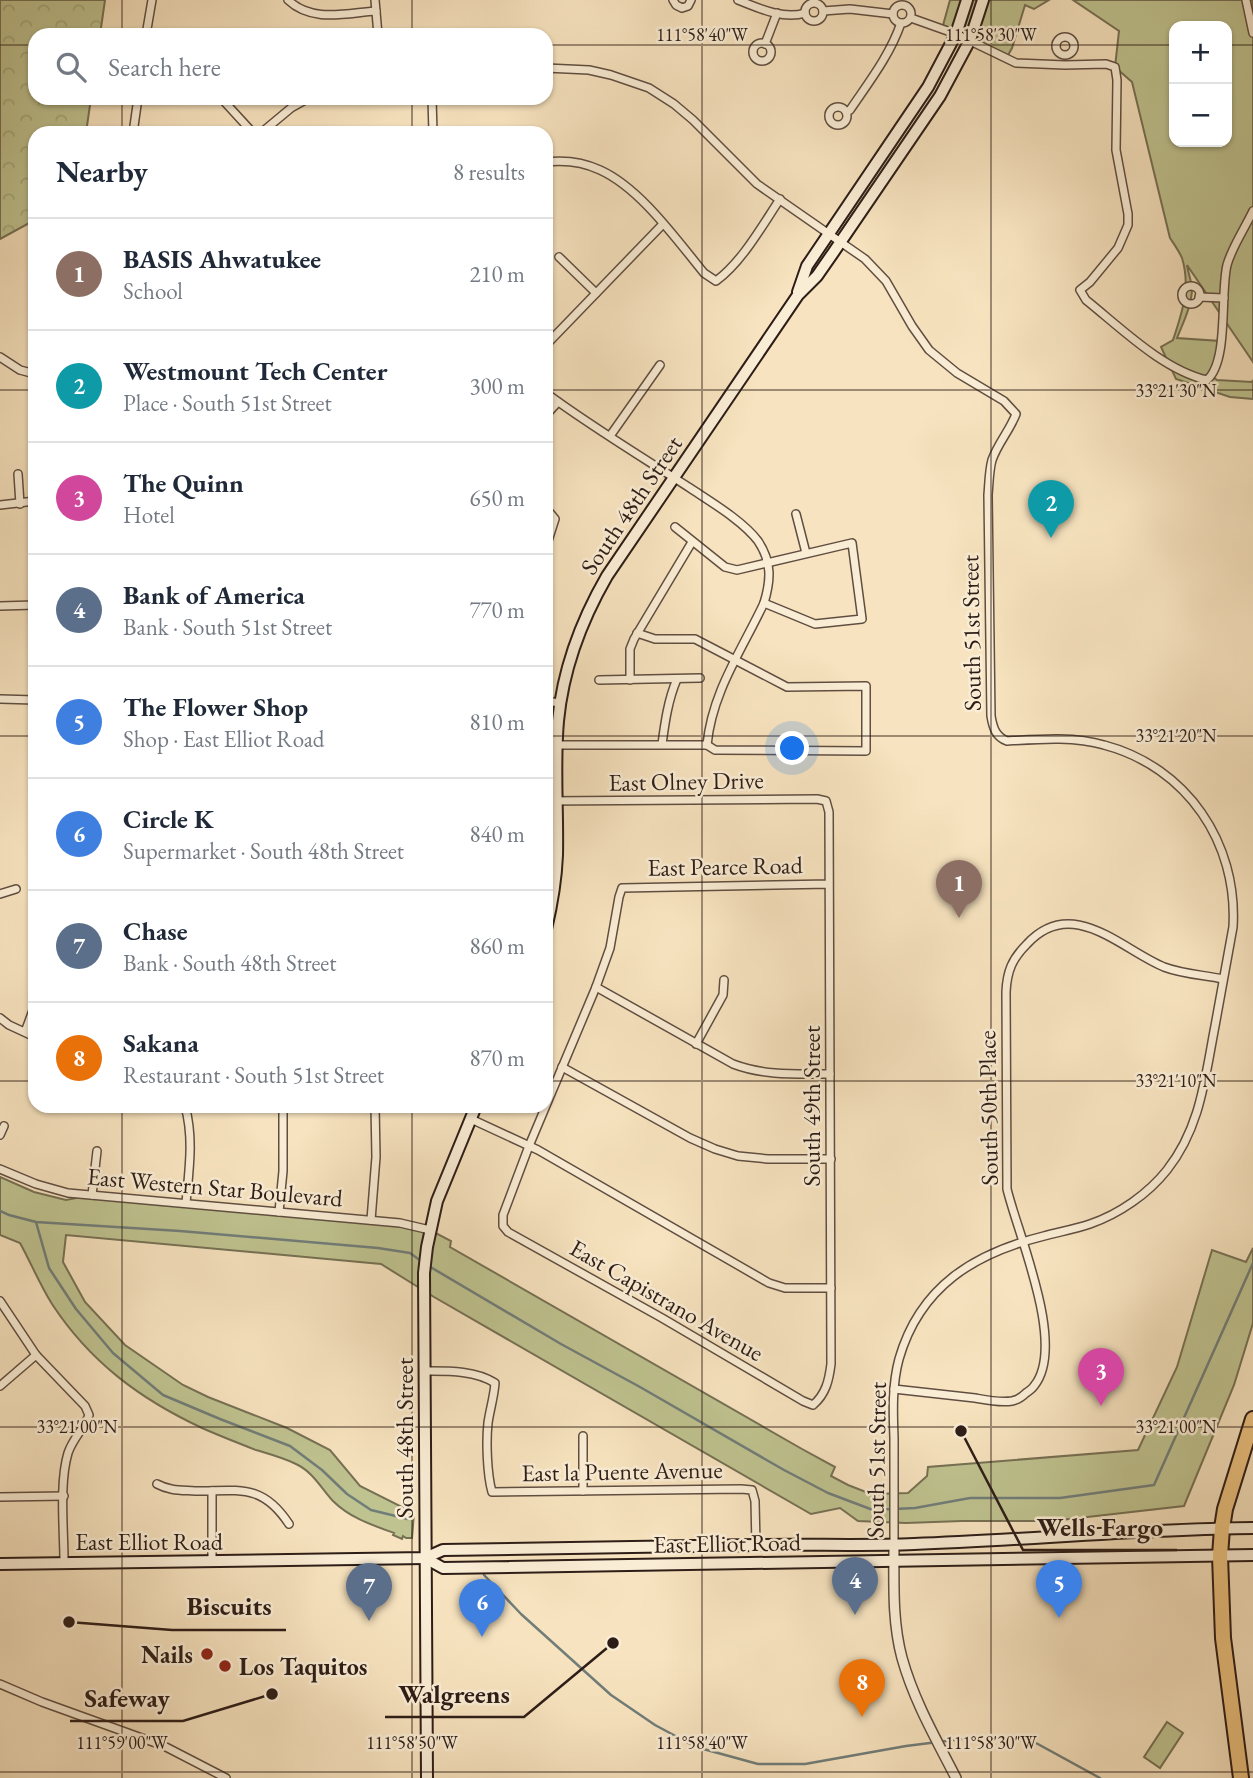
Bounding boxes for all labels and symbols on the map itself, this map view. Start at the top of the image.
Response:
text: 111°58'40"W [656,23,748,46]
text: 111°58'30"W [945,23,1037,46]
text: 33°21'30"N [1136,379,1217,402]
street label: South 48th Street [573,429,689,580]
pin: 2 [1028,480,1074,538]
street label: South 51st Street [954,554,988,711]
text: 33°21'20"N [1136,724,1217,747]
your location [775,731,809,765]
street label: East Olney Drive [608,764,764,798]
street label: East Pearce Road [647,849,804,883]
pin: 1 [936,860,982,918]
street label: South 49th Street [796,1025,827,1186]
street label: South 50th Place [971,1030,1005,1186]
text: 33°21'10"N [1136,1069,1217,1092]
street label: East Western Star Boulevard [86,1160,345,1214]
street label: East Capistrano Avenue [565,1232,769,1368]
pin: 3 [1078,1348,1124,1406]
street label: South 48th Street [389,1357,420,1518]
street label: South 51st Street [859,1381,893,1538]
text: 33°21'00"N [37,1415,118,1438]
text: 33°21'00"N [1136,1415,1217,1438]
street label: East la Puente Avenue [521,1454,723,1488]
callout: Wells Fargo [1023,1503,1177,1550]
text: Wells Fargo [1037,1510,1163,1544]
street label: East Elliot Road [75,1526,224,1557]
street label: East Elliot Road [653,1526,802,1560]
pin: 4 [832,1557,878,1615]
pin: 5 [1036,1560,1082,1618]
pin: 7 [346,1563,392,1621]
pin: 6 [459,1579,505,1637]
callout: Biscuits [172,1583,286,1630]
text: Biscuits [186,1589,272,1623]
place label: Nails [141,1639,193,1670]
marker: Nails [199,1646,215,1662]
place label: Los Taquitos [239,1651,367,1683]
marker: Los Taquitos [217,1658,233,1674]
pin: 8 [839,1659,885,1717]
callout: Walgreens [385,1670,524,1717]
callout: Safeway [70,1674,183,1721]
text: Walgreens [398,1677,510,1711]
text: Safeway [84,1681,170,1715]
text: 111°59'00"W [76,1731,168,1754]
text: 111°58'50"W [366,1731,458,1754]
text: 111°58'40"W [656,1731,748,1754]
text: 111°58'30"W [945,1731,1037,1754]

